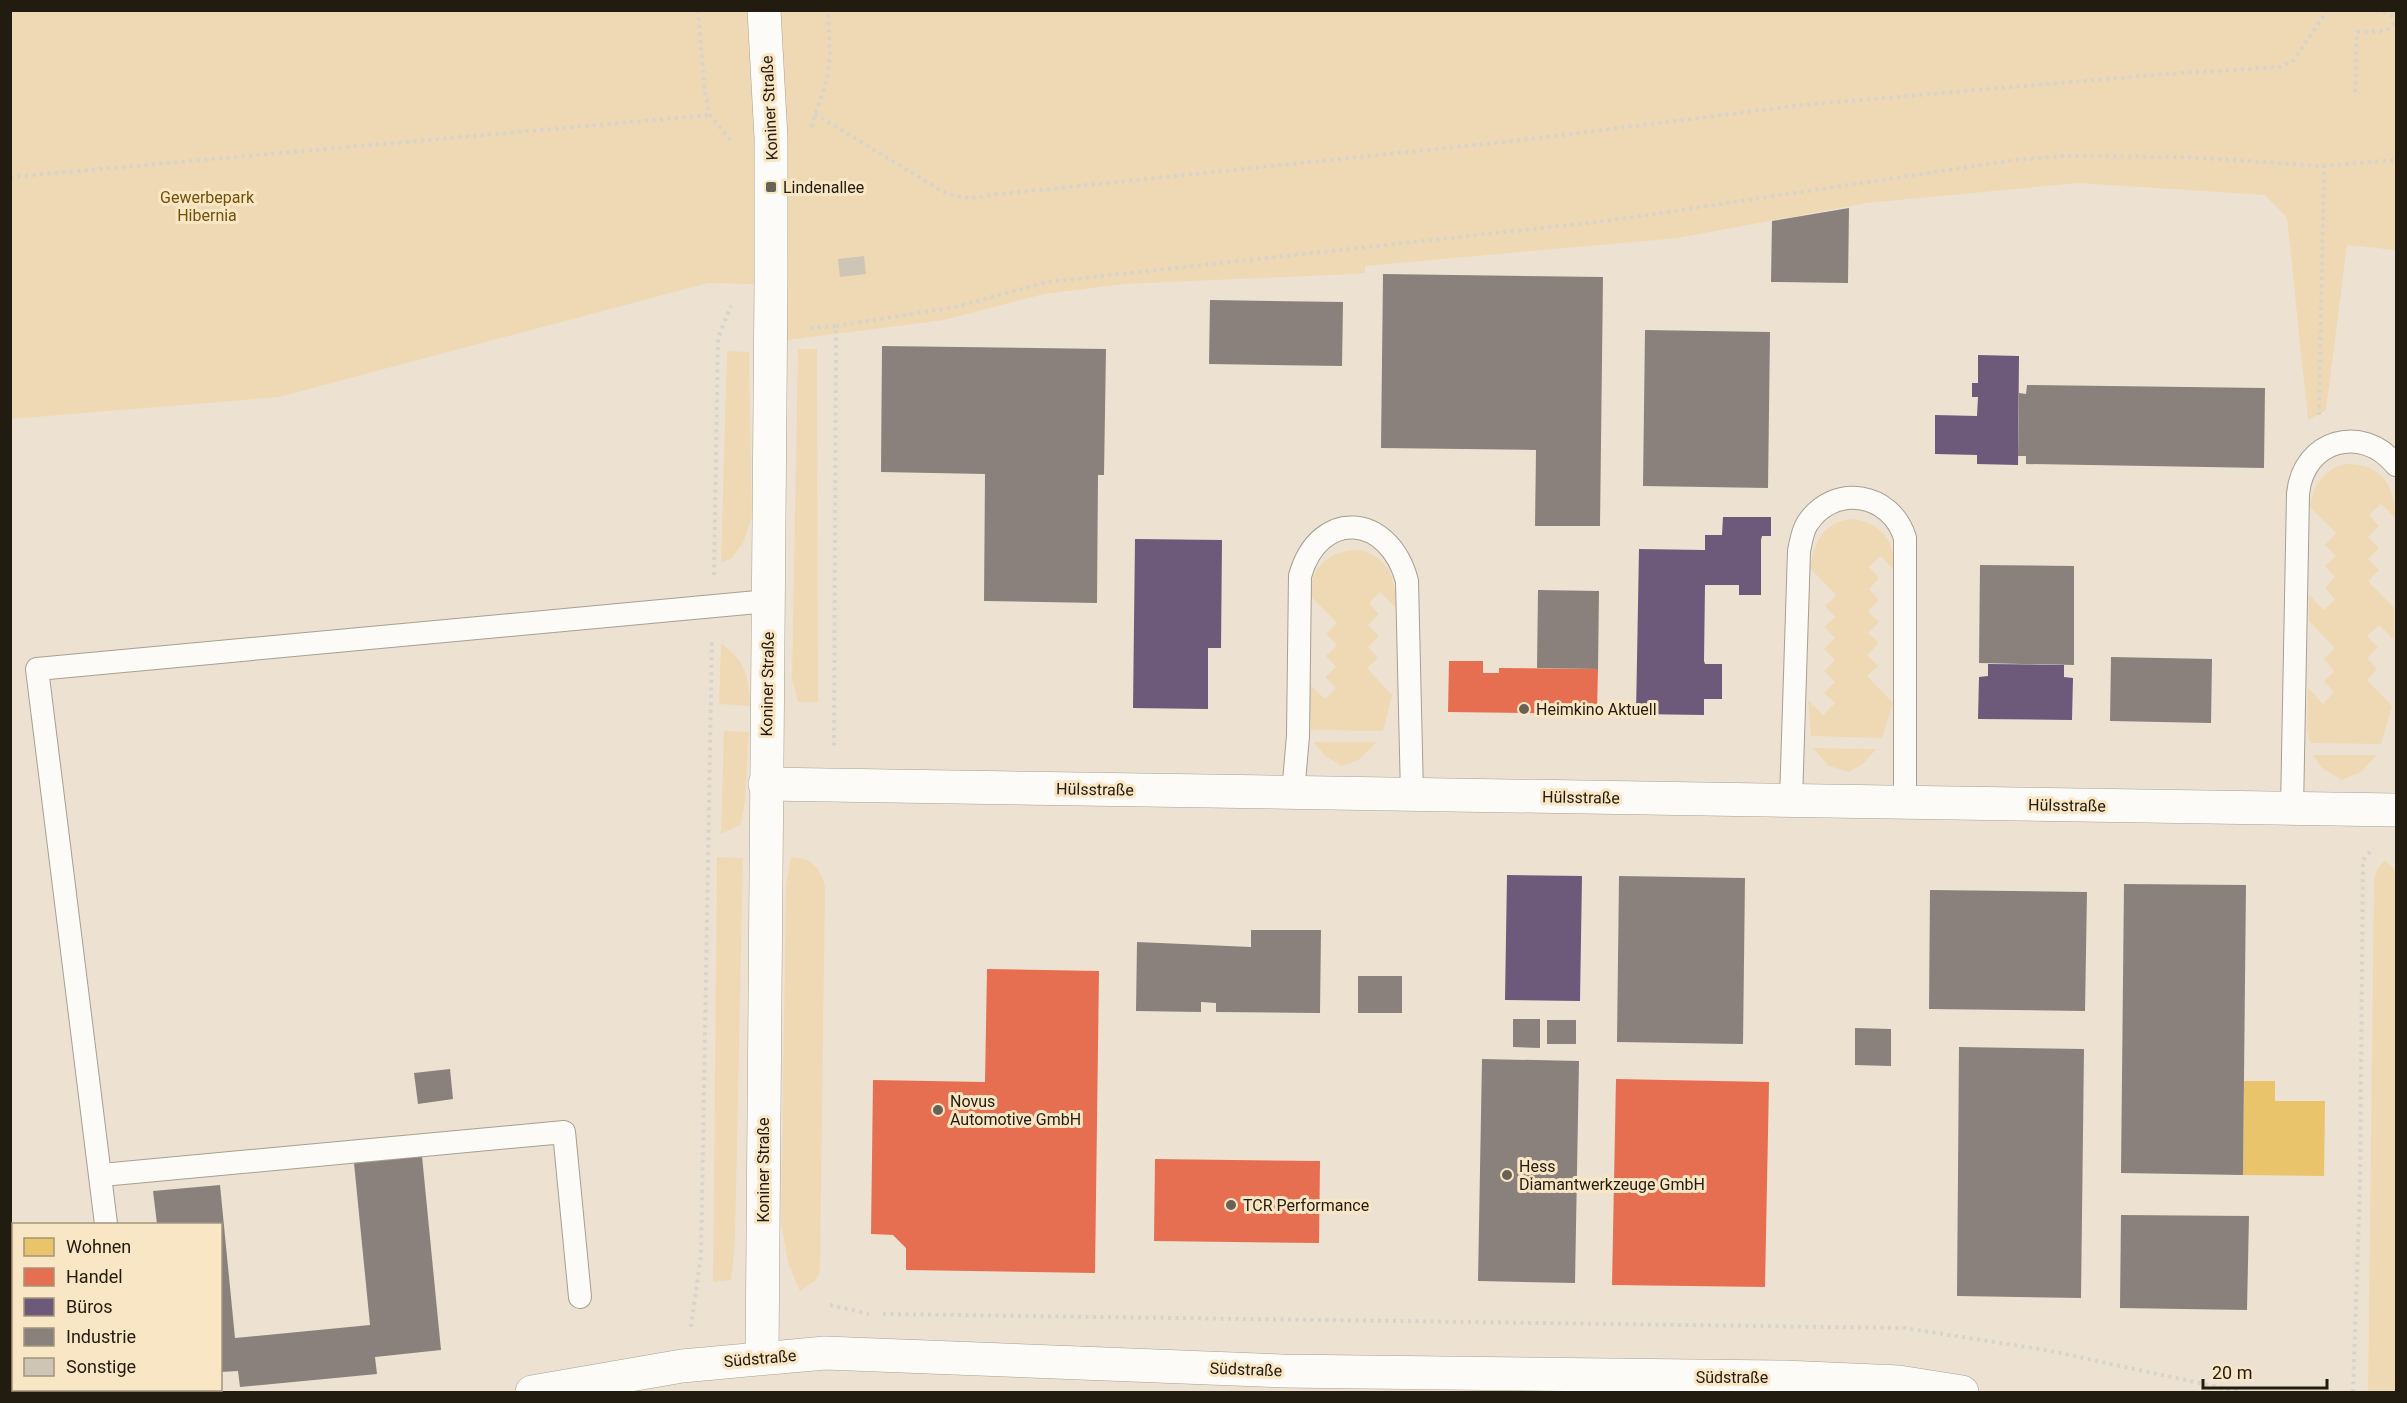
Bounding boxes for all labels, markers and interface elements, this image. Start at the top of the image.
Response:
street label: Koniner Straße [757,55,782,161]
place label: Lindenallee [783,178,864,197]
marker: Lindenallee [764,180,778,194]
park label: Gewerbepark Hibernia [160,188,255,225]
street label: Koniner Straße [757,631,778,737]
place label: Heimkino Aktuell [1536,700,1657,719]
marker: Heimkino Aktuell [1517,702,1531,716]
street label: Hülsstraße [1056,779,1134,800]
street label: Hülsstraße [1542,787,1620,808]
street label: Hülsstraße [2028,795,2106,816]
place label: Novus Automotive GmbH [950,1092,1081,1129]
marker: Novus Automotive GmbH [931,1103,945,1117]
street label: Koniner Straße [754,1118,773,1222]
place label: Hess Diamantwerkzeuge GmbH [1519,1157,1705,1194]
marker: Hess Diamantwerkzeuge GmbH [1500,1168,1514,1182]
place label: TCR Performance [1243,1196,1369,1215]
marker: TCR Performance [1224,1198,1238,1212]
legend [12,1223,222,1391]
text: Wohnen [66,1236,131,1257]
text: Handel [66,1266,123,1287]
text: Büros [66,1296,113,1317]
text: Industrie [66,1326,136,1347]
street label: Südstraße [723,1346,797,1371]
scale bar [2203,1352,2328,1390]
text: Sonstige [66,1356,136,1377]
street label: Südstraße [1209,1359,1283,1380]
text: 20 m [2212,1362,2252,1383]
street label: Südstraße [1696,1368,1768,1387]

